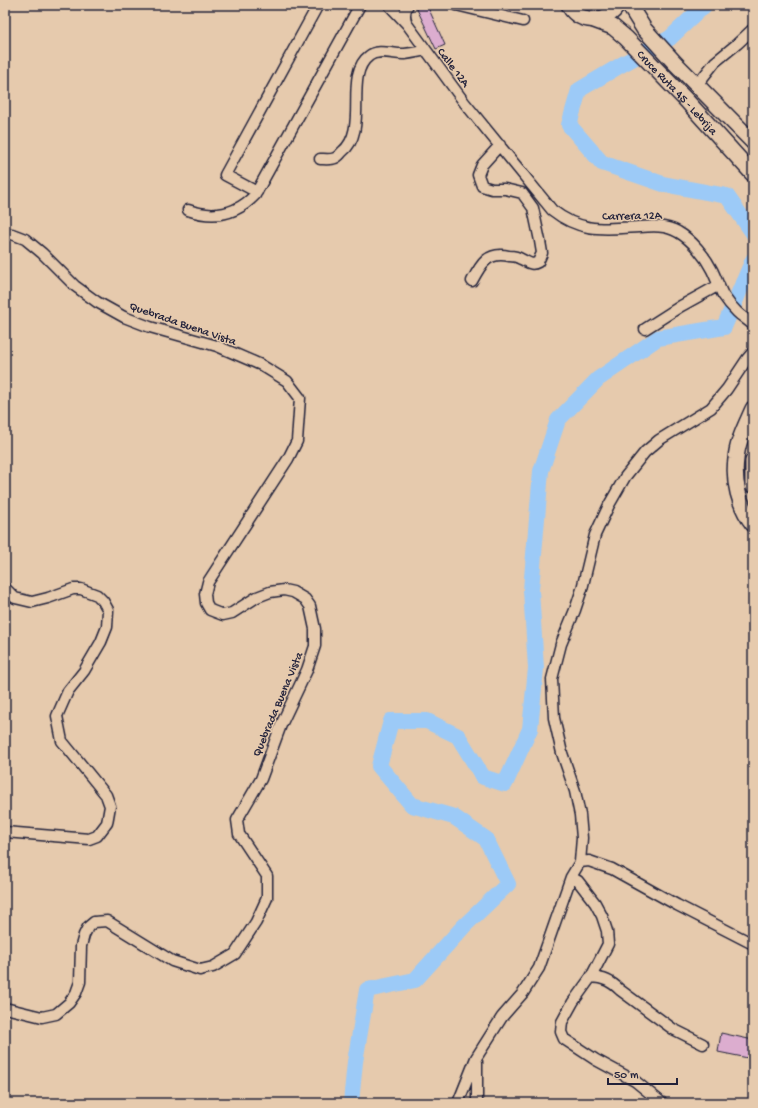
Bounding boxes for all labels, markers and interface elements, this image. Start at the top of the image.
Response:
street label: Calle 12A [433,46,472,91]
street label: Cruce Ruta 45 - Lebrija [633,48,720,139]
street label: Carrera 12A [602,209,663,225]
street label: Quebrada Buena Vista [127,300,238,350]
street label: Quebrada Buena Vista [250,650,307,759]
scale bar [608,1060,677,1086]
text: 50 m [614,1069,639,1083]

